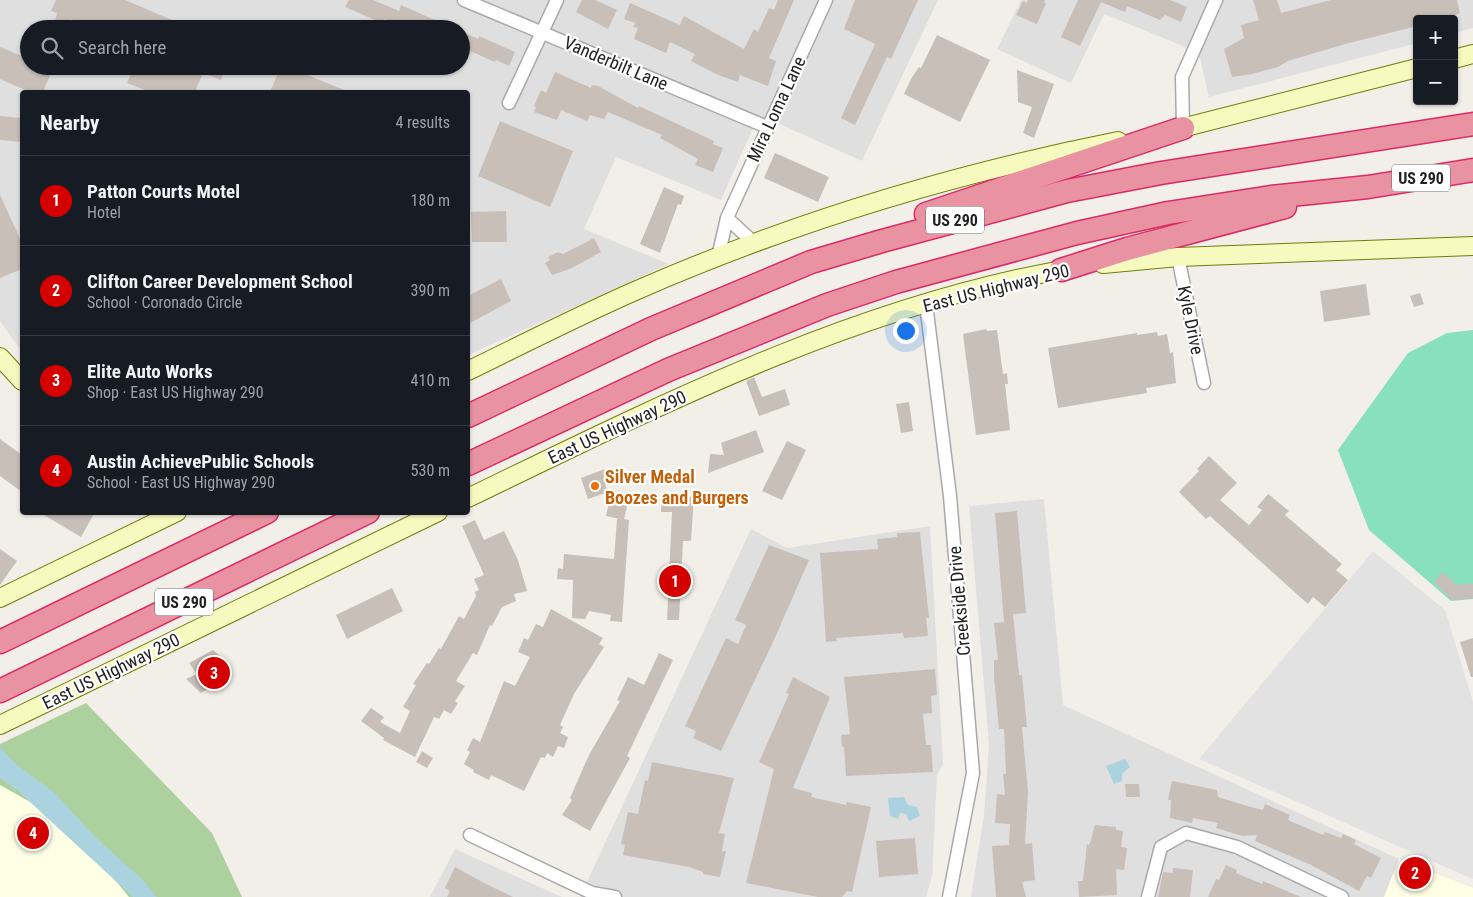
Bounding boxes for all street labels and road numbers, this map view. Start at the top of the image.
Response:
street label: Vanderbilt Lane [561,32,671,94]
street label: Mira Loma Lane [742,53,810,165]
road number: US 290 [1392,164,1450,192]
road number: US 290 [926,206,984,234]
street label: East US Highway 290 [921,260,1071,316]
street label: Kyle Drive [1173,284,1209,356]
street label: East US Highway 290 [545,386,689,468]
street label: Creekside Drive [944,545,974,657]
road number: US 290 [155,588,213,616]
street label: East US Highway 290 [39,629,183,713]

